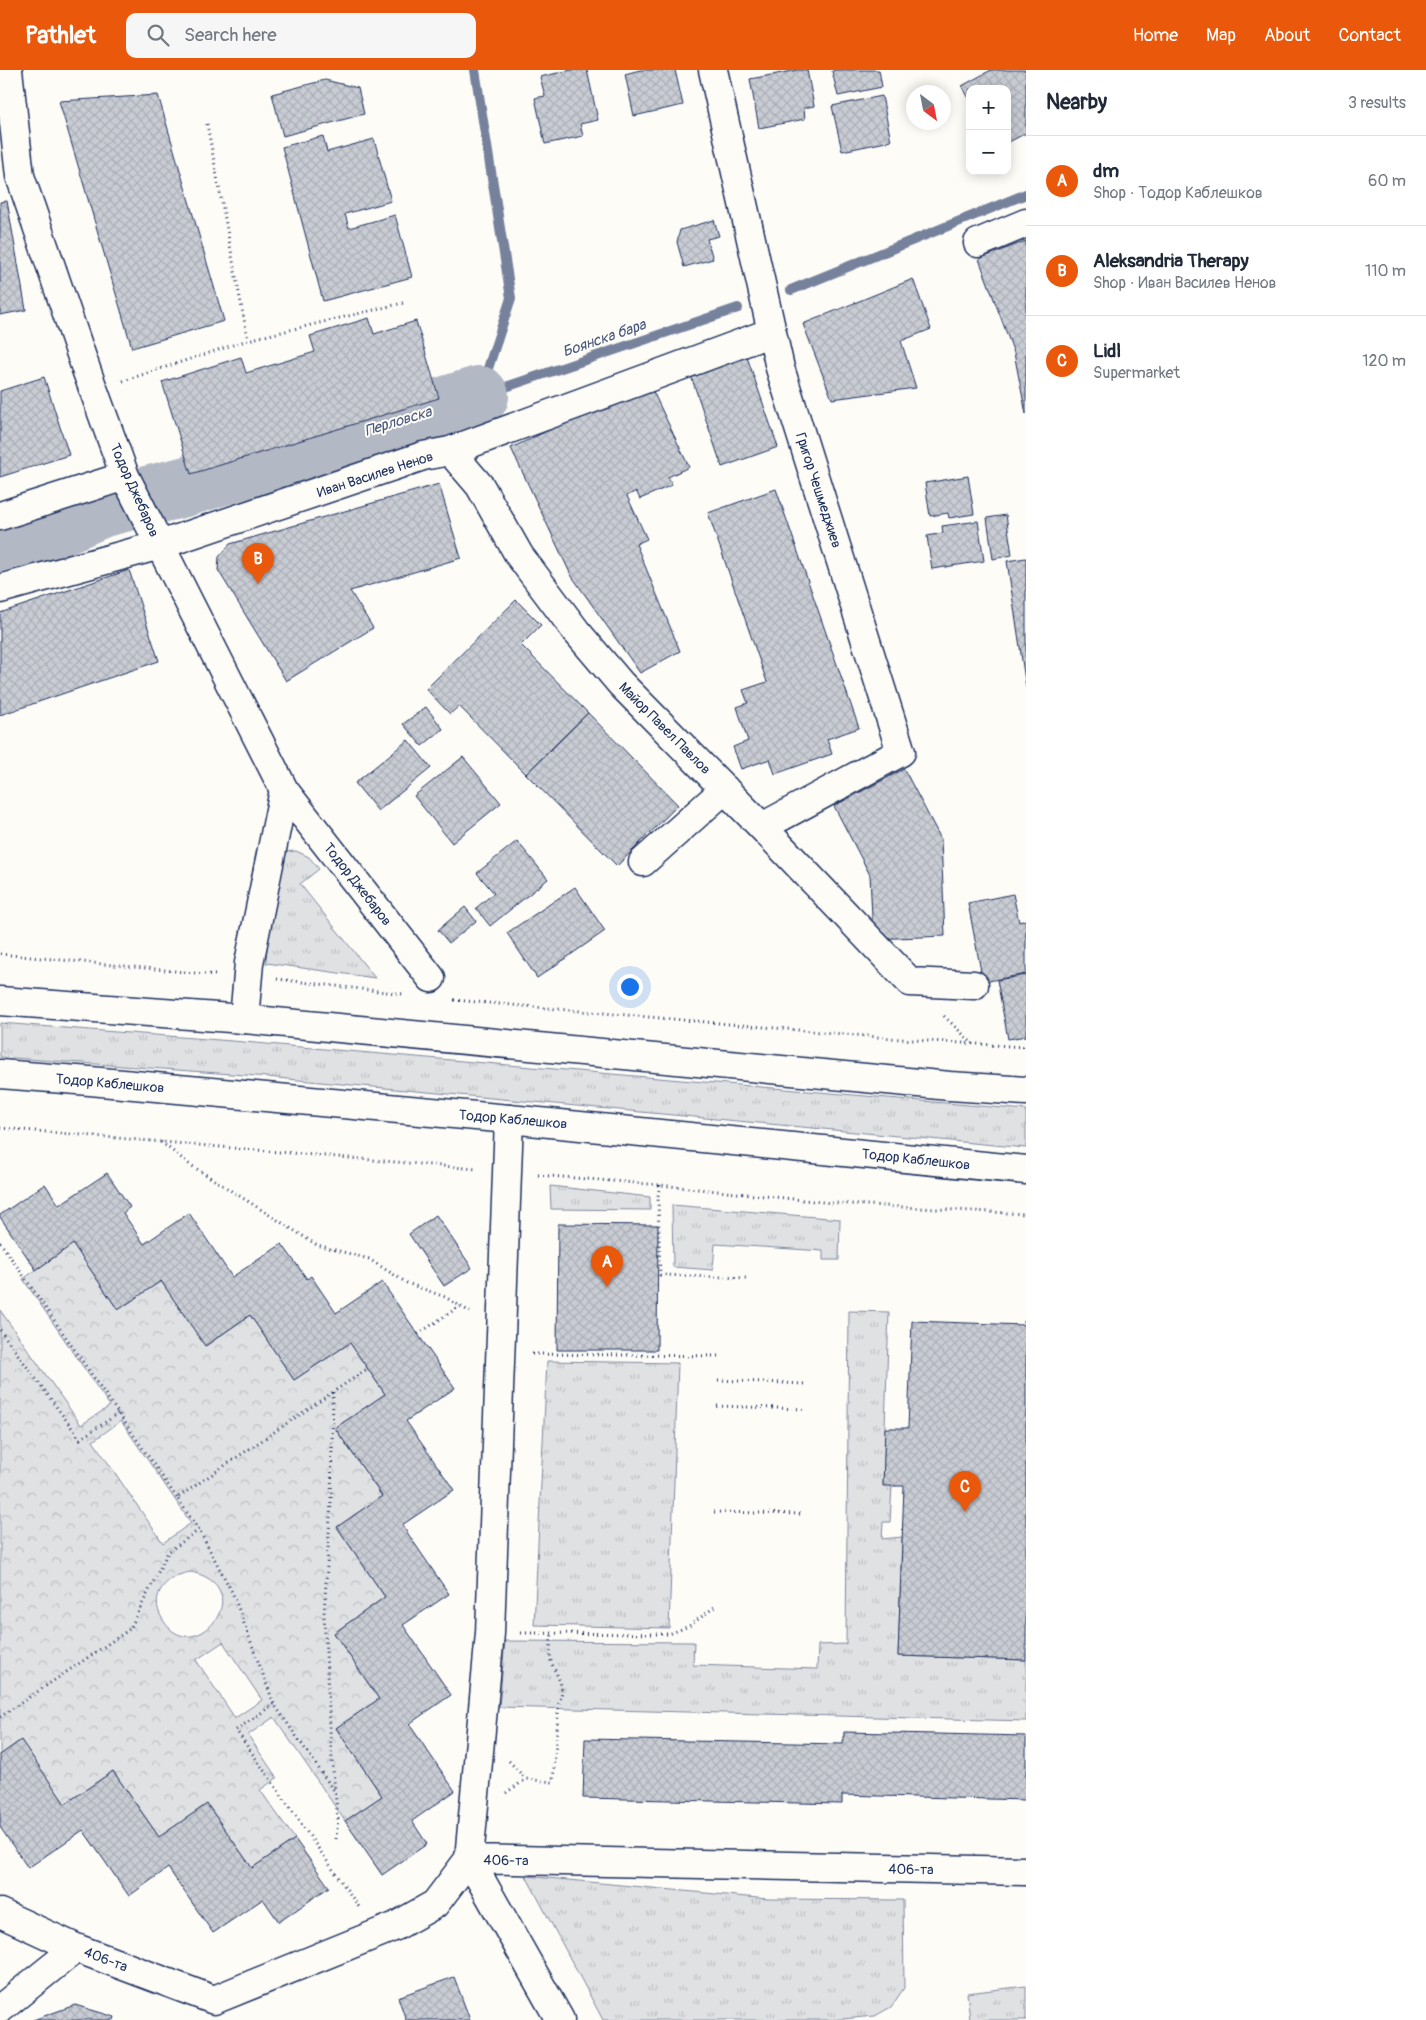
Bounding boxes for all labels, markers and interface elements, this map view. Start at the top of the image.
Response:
search box [126,13,476,58]
text: Pathlet [25,21,96,50]
icon: search [144,21,172,49]
text: Search here [184,23,277,47]
text: Home [1133,24,1178,47]
text: Map [1206,24,1236,47]
text: About [1264,24,1310,47]
text: Contact [1338,24,1401,47]
north arrow [906,85,951,130]
map controls [966,85,1011,175]
button: + [966,85,1011,130]
text: Nearby [1046,89,1107,116]
text: 3 results [1348,93,1406,113]
button: − [966,130,1011,175]
text: dm [1093,159,1119,183]
text: A [1057,171,1067,191]
text: 60 m [1368,171,1406,191]
text: Shop · Тодор Каблешков [1093,183,1263,203]
text: Aleksandria Therapy [1093,249,1249,273]
text: B [1057,261,1067,281]
text: 110 m [1365,261,1406,281]
text: Shop · Иван Василев Ненов [1093,273,1276,293]
water label: Боянска бара [560,315,649,362]
text: Lidl [1093,339,1121,363]
text: C [1057,351,1067,371]
text: 120 m [1362,351,1406,371]
text: Supermarket [1093,363,1180,383]
water label: Перловска [362,402,435,441]
street label: Григор Чешмеджиев [792,430,845,550]
street label: Тодор Джебаров [106,441,163,540]
street label: Иван Василев Ненов [315,448,435,501]
pin: B [242,543,274,584]
street label: Майор Павел Павлов [615,679,714,778]
street label: Тодор Джебаров [320,839,395,929]
your location [617,974,643,1000]
street label: Тодор Каблешков [55,1070,165,1097]
street label: Тодор Каблешков [458,1106,568,1133]
street label: Тодор Каблешков [861,1145,971,1174]
pin: A [591,1246,623,1287]
pin: C [949,1471,981,1512]
street label: 406-та [483,1852,529,1869]
street label: 406-та [888,1861,934,1878]
street label: 406-та [82,1943,130,1976]

